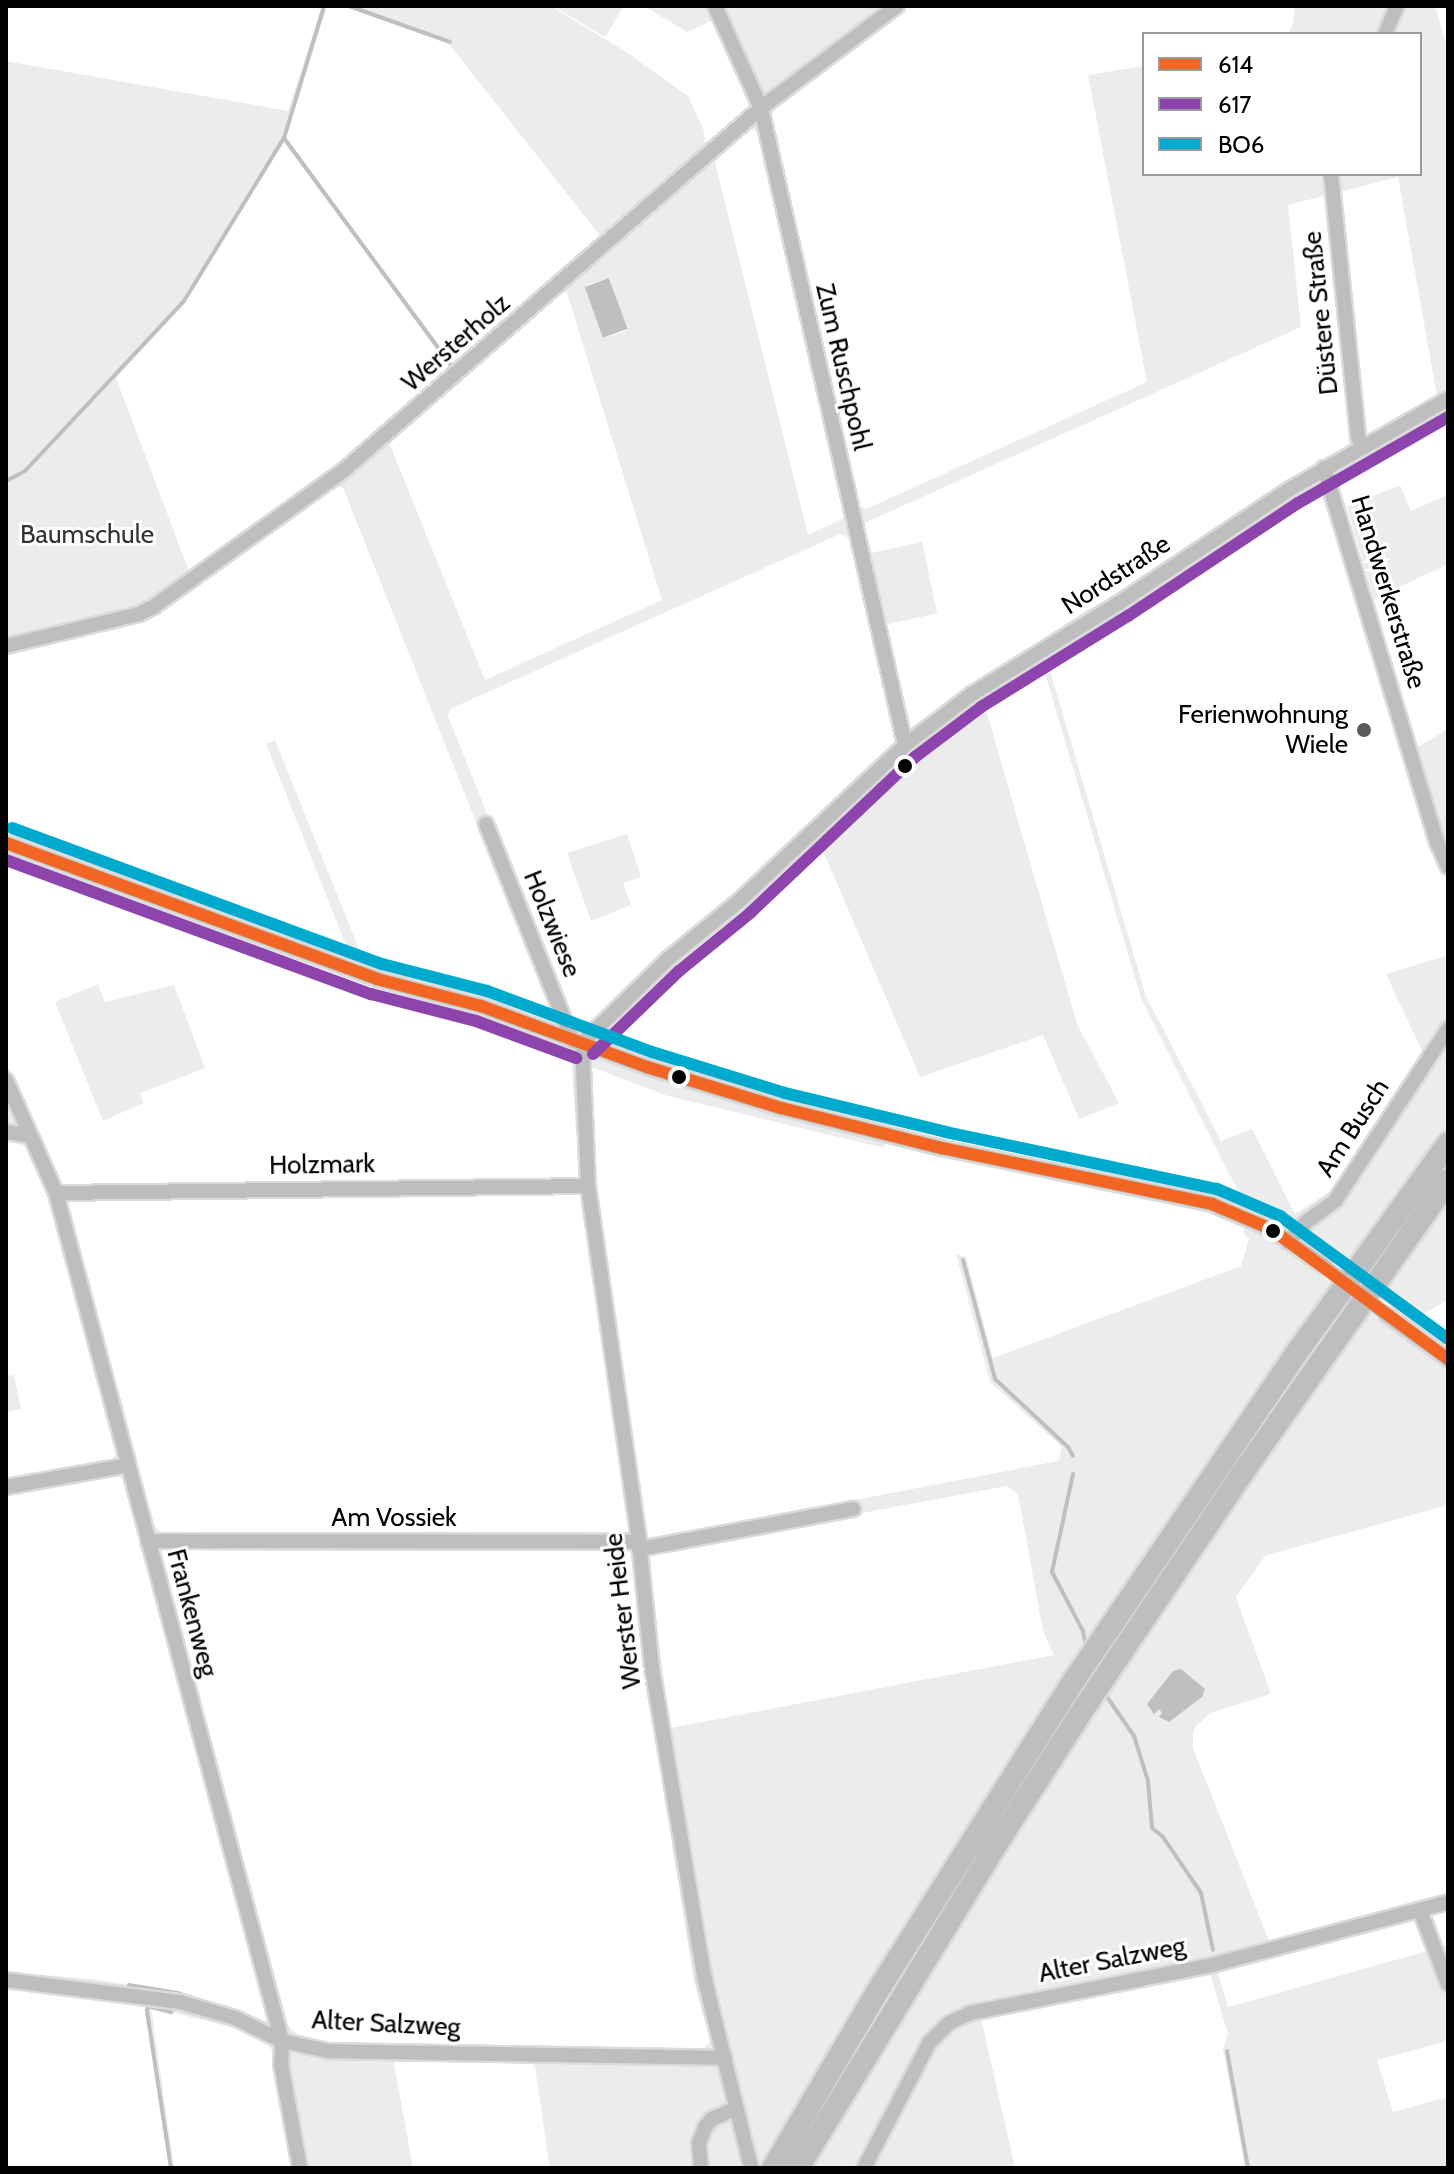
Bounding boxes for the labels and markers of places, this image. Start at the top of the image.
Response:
place label: Ferienwohnung Wiele [1178,699,1348,760]
marker: Ferienwohnung Wiele [1355,721,1373,739]
unlabelled marker [897,758,913,774]
unlabelled marker [671,1069,687,1085]
unlabelled marker [1265,1223,1281,1239]

